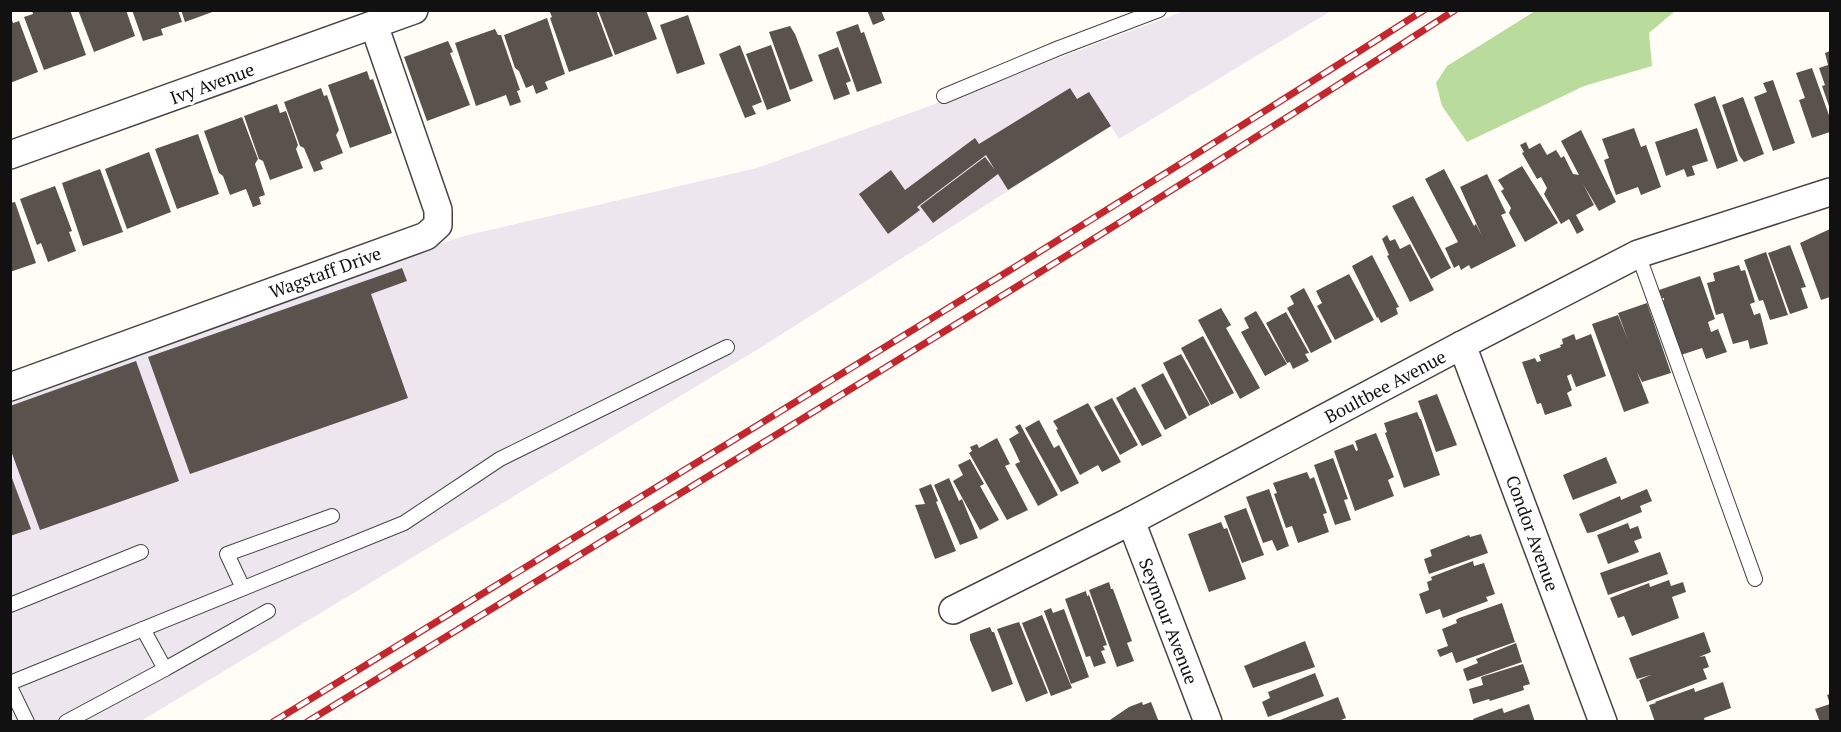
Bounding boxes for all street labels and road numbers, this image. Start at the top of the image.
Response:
street label: Ivy Avenue [167,57,257,109]
street label: Wagstaff Drive [266,241,384,303]
street label: Boultbee Avenue [1320,344,1450,428]
street label: Condor Avenue [1501,472,1565,594]
street label: Seymour Avenue [1134,555,1204,687]

